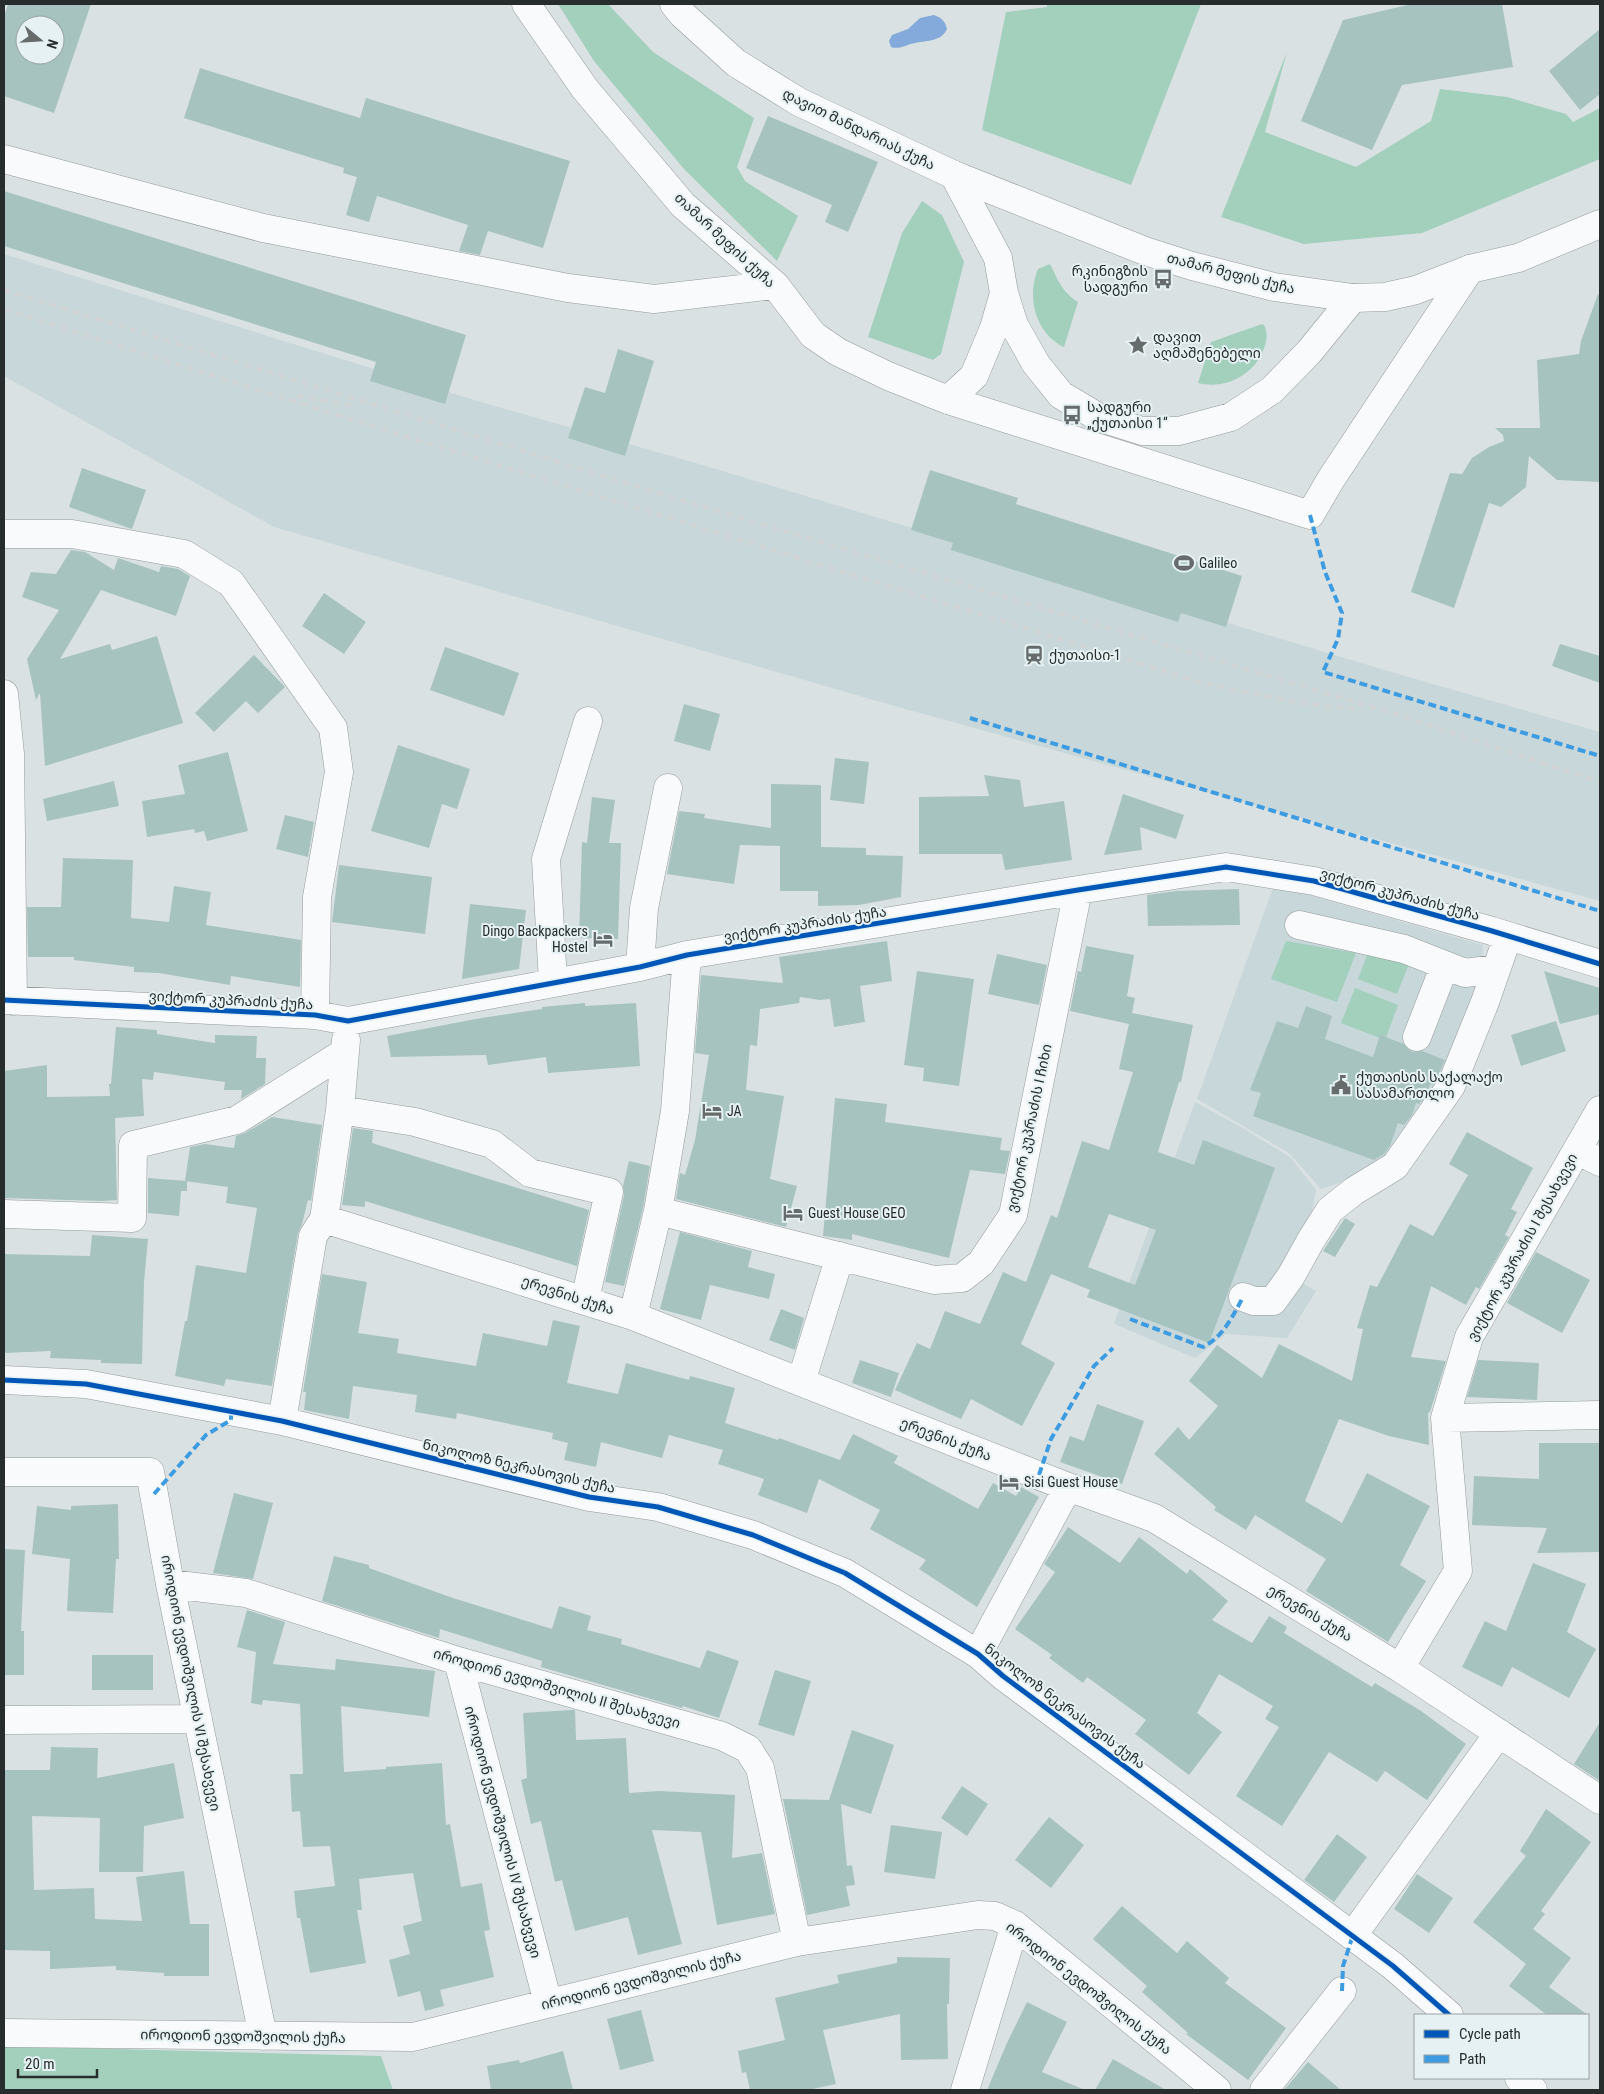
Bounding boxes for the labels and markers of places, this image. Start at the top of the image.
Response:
place label: რკინიგზის სადგური [1072,263,1148,296]
bus stop icon: რკინიგზის სადგური [1152,268,1174,290]
place label: დავით აღმაშენებელი [1153,329,1261,362]
place icon: დავით აღმაშენებელი [1127,334,1149,356]
place label: სადგური „ქუთაისი 1“ [1087,399,1168,432]
bus stop icon: სადგური „ქუთაისი 1“ [1061,404,1083,426]
sports icon: Galileo [1173,552,1195,574]
place label: Galileo [1199,555,1237,571]
station icon: ქუთაისი-1 [1023,644,1045,666]
place label: ქუთაისი-1 [1049,647,1121,664]
place label: Dingo Backpackers Hostel [482,923,588,955]
hotel icon: Dingo Backpackers Hostel [592,928,614,950]
place label: ქუთაისის საქალაქო სასამართლო [1356,1069,1503,1102]
public building icon: ქუთაისის საქალაქო სასამართლო [1330,1074,1352,1096]
hotel icon: JA [701,1100,723,1122]
place label: JA [727,1103,742,1119]
hotel icon: Guest House GEO [782,1202,804,1224]
place label: Guest House GEO [808,1205,906,1221]
hotel icon: Sisi Guest House [998,1471,1020,1493]
place label: Sisi Guest House [1024,1474,1118,1490]

